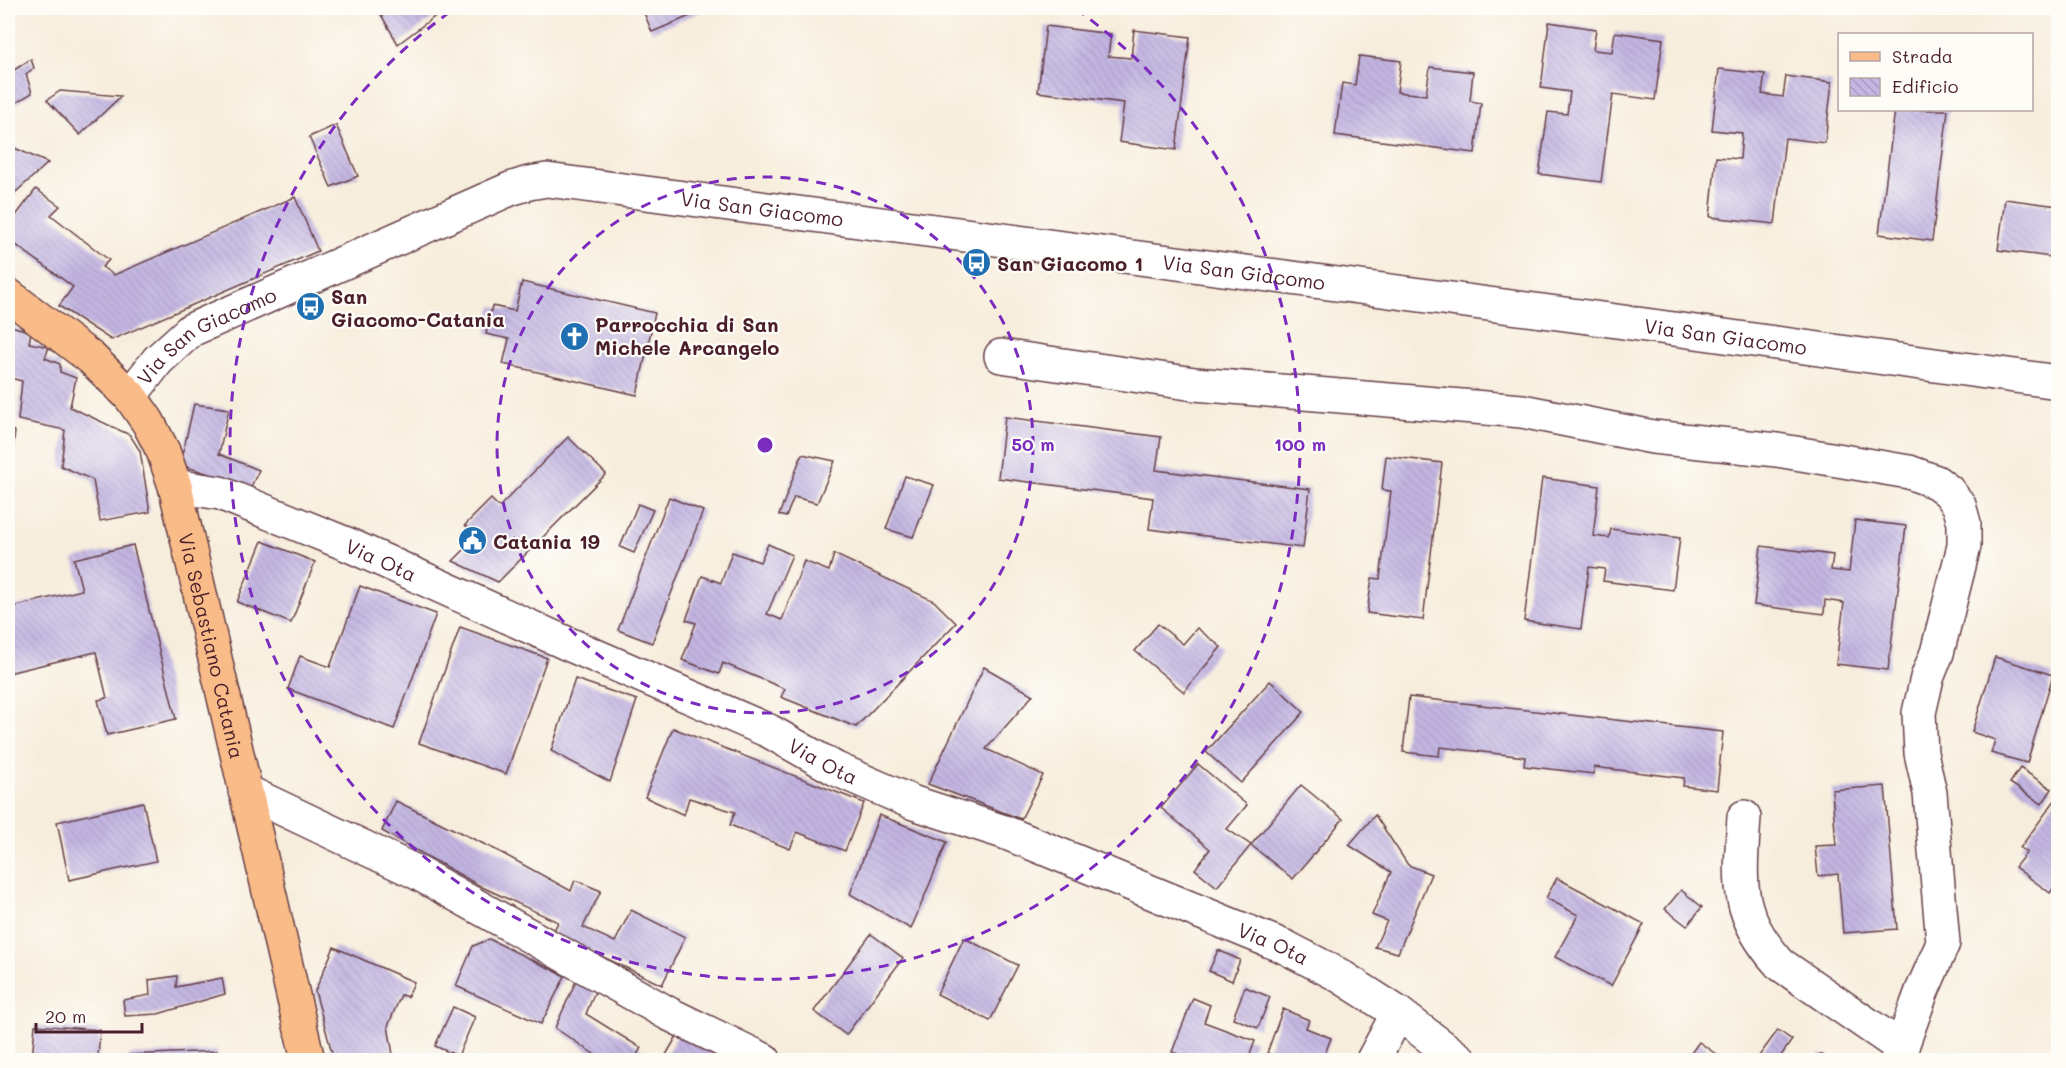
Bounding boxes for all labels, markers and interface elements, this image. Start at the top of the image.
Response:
legend [1838,33,2033,111]
text: Strada [1892,44,1953,68]
text: Edificio [1892,74,1959,98]
street label: Via San Giacomo [679,185,845,232]
bus stop icon: San Giacomo 1 [960,247,992,279]
street label: Via San Giacomo [1161,248,1327,295]
place label: San Giacomo 1 [997,250,1143,276]
street label: Via San Giacomo [131,281,280,390]
place label: San Giacomo-Catania [331,283,505,332]
bus stop icon: San Giacomo-Catania [294,291,326,323]
place label: Parrocchia di San Michele Arcangelo [595,311,779,360]
street label: Via San Giacomo [1643,312,1809,360]
church icon: Parrocchia di San Michele Arcangelo [558,320,590,352]
text: 50 m [1012,432,1054,456]
text: 100 m [1274,432,1326,456]
centre of rings [755,435,775,455]
public building icon: Catania 19 [456,525,488,557]
place label: Catania 19 [493,528,600,554]
street label: Via Sebastiano Catania [173,530,251,761]
street label: Via Ota [342,532,421,587]
street label: Via Ota [784,732,862,790]
street label: Via Ota [1234,916,1313,970]
scale bar [36,996,142,1034]
text: 20 m [45,1004,86,1028]

